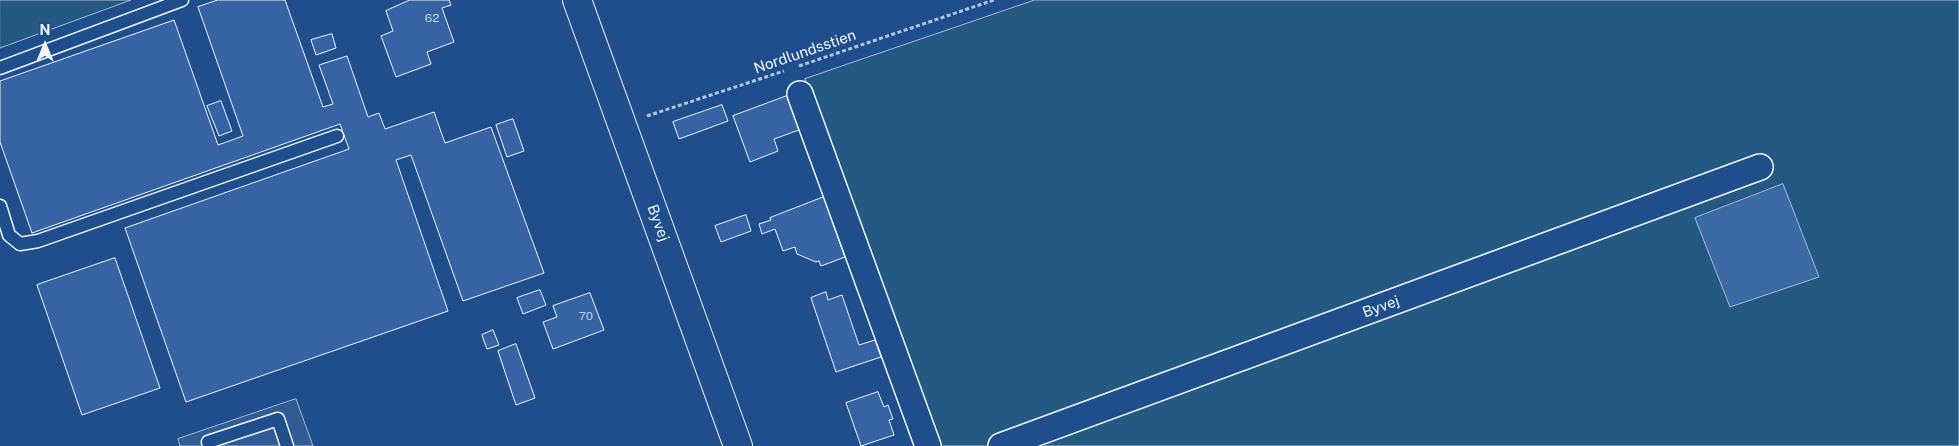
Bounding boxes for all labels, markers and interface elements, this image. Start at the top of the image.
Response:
house number: 62 [425,11,439,25]
north arrow [20,20,70,70]
text: N [40,22,50,38]
street label: Nordlundsstien [752,26,858,78]
street label: Byvej [643,202,673,244]
street label: Byvej [1360,292,1402,322]
house number: 70 [579,309,593,323]

